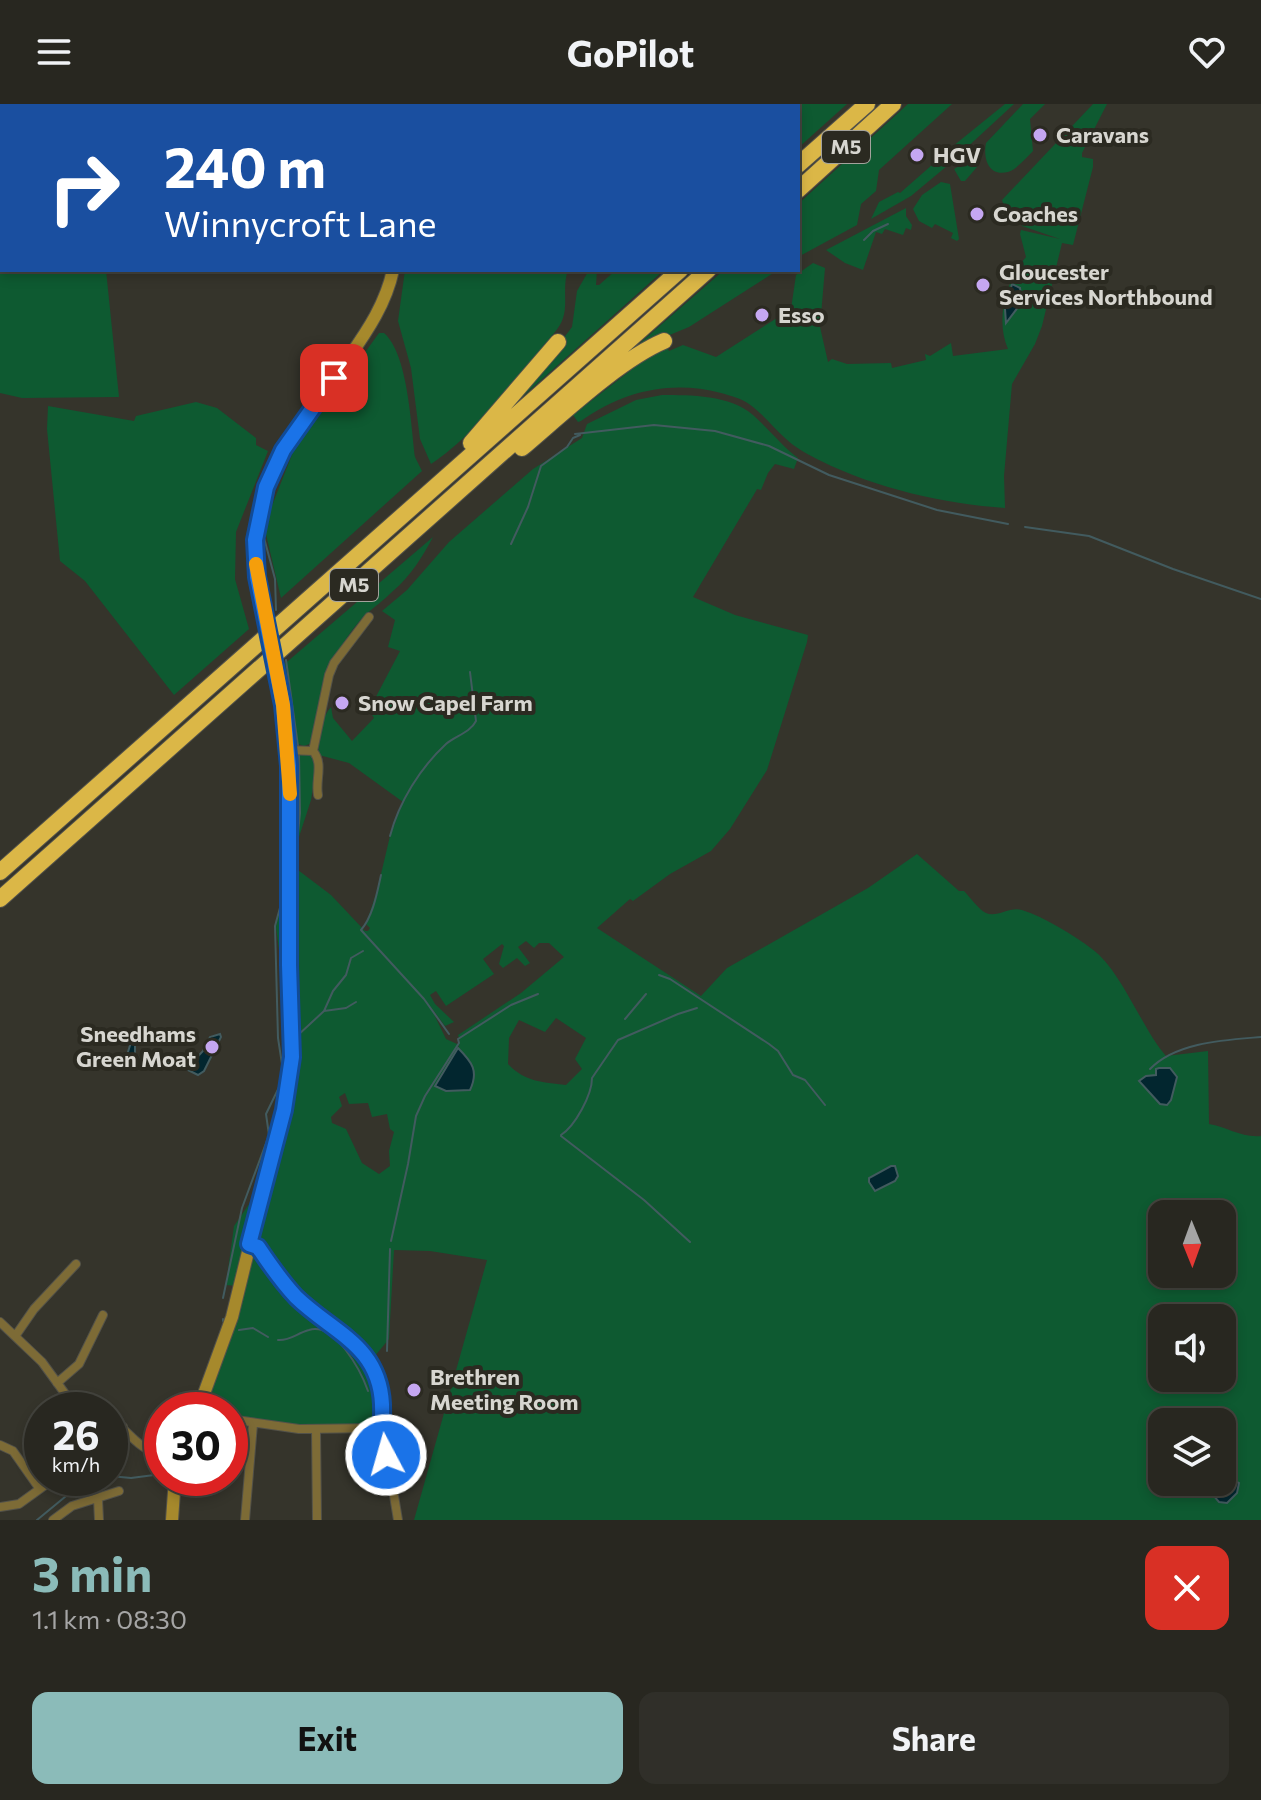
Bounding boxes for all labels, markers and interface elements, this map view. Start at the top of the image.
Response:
icon: menu [32,30,76,74]
text: GoPilot [567,30,694,74]
icon: heart [1185,30,1229,74]
place label: Caravans [1056,121,1149,148]
marker: Caravans [1031,126,1049,144]
text: 240 m [164,131,326,200]
road number: M5 [822,131,870,163]
icon: right [32,136,136,240]
place label: HGV [933,141,981,168]
marker: HGV [908,146,926,164]
text: Winnycroft Lane [164,200,437,244]
place label: Coaches [993,200,1078,227]
marker: Coaches [968,205,986,223]
place label: Gloucester Services Northbound [999,258,1213,310]
marker: Gloucester Services Northbound [974,276,992,294]
place label: Esso [778,301,825,328]
marker: Esso [753,306,771,324]
pin [300,344,368,412]
icon: arrive [312,356,356,400]
road number: M5 [330,569,378,601]
place label: Snow Capel Farm [358,689,533,716]
marker: Snow Capel Farm [333,694,351,712]
place label: Sneedhams Green Moat [76,1020,196,1072]
marker: Sneedhams Green Moat [203,1038,221,1056]
north arrow [1148,1200,1236,1288]
map controls [1148,1200,1236,1496]
button: sound [1148,1304,1236,1392]
place label: Brethren Meeting Room [430,1363,578,1415]
marker: Brethren Meeting Room [405,1381,423,1399]
speed limit sign: 30 [144,1392,248,1496]
button: layers [1148,1408,1236,1496]
text: 26 [52,1409,100,1458]
position arrow [344,1413,428,1497]
text: km/h [52,1452,100,1476]
text: 3 min [32,1543,152,1602]
button: close [1145,1546,1229,1630]
text: 1.1 km · 08:30 [32,1603,187,1634]
button: Exit [32,1692,623,1784]
button: Share [639,1692,1229,1784]

